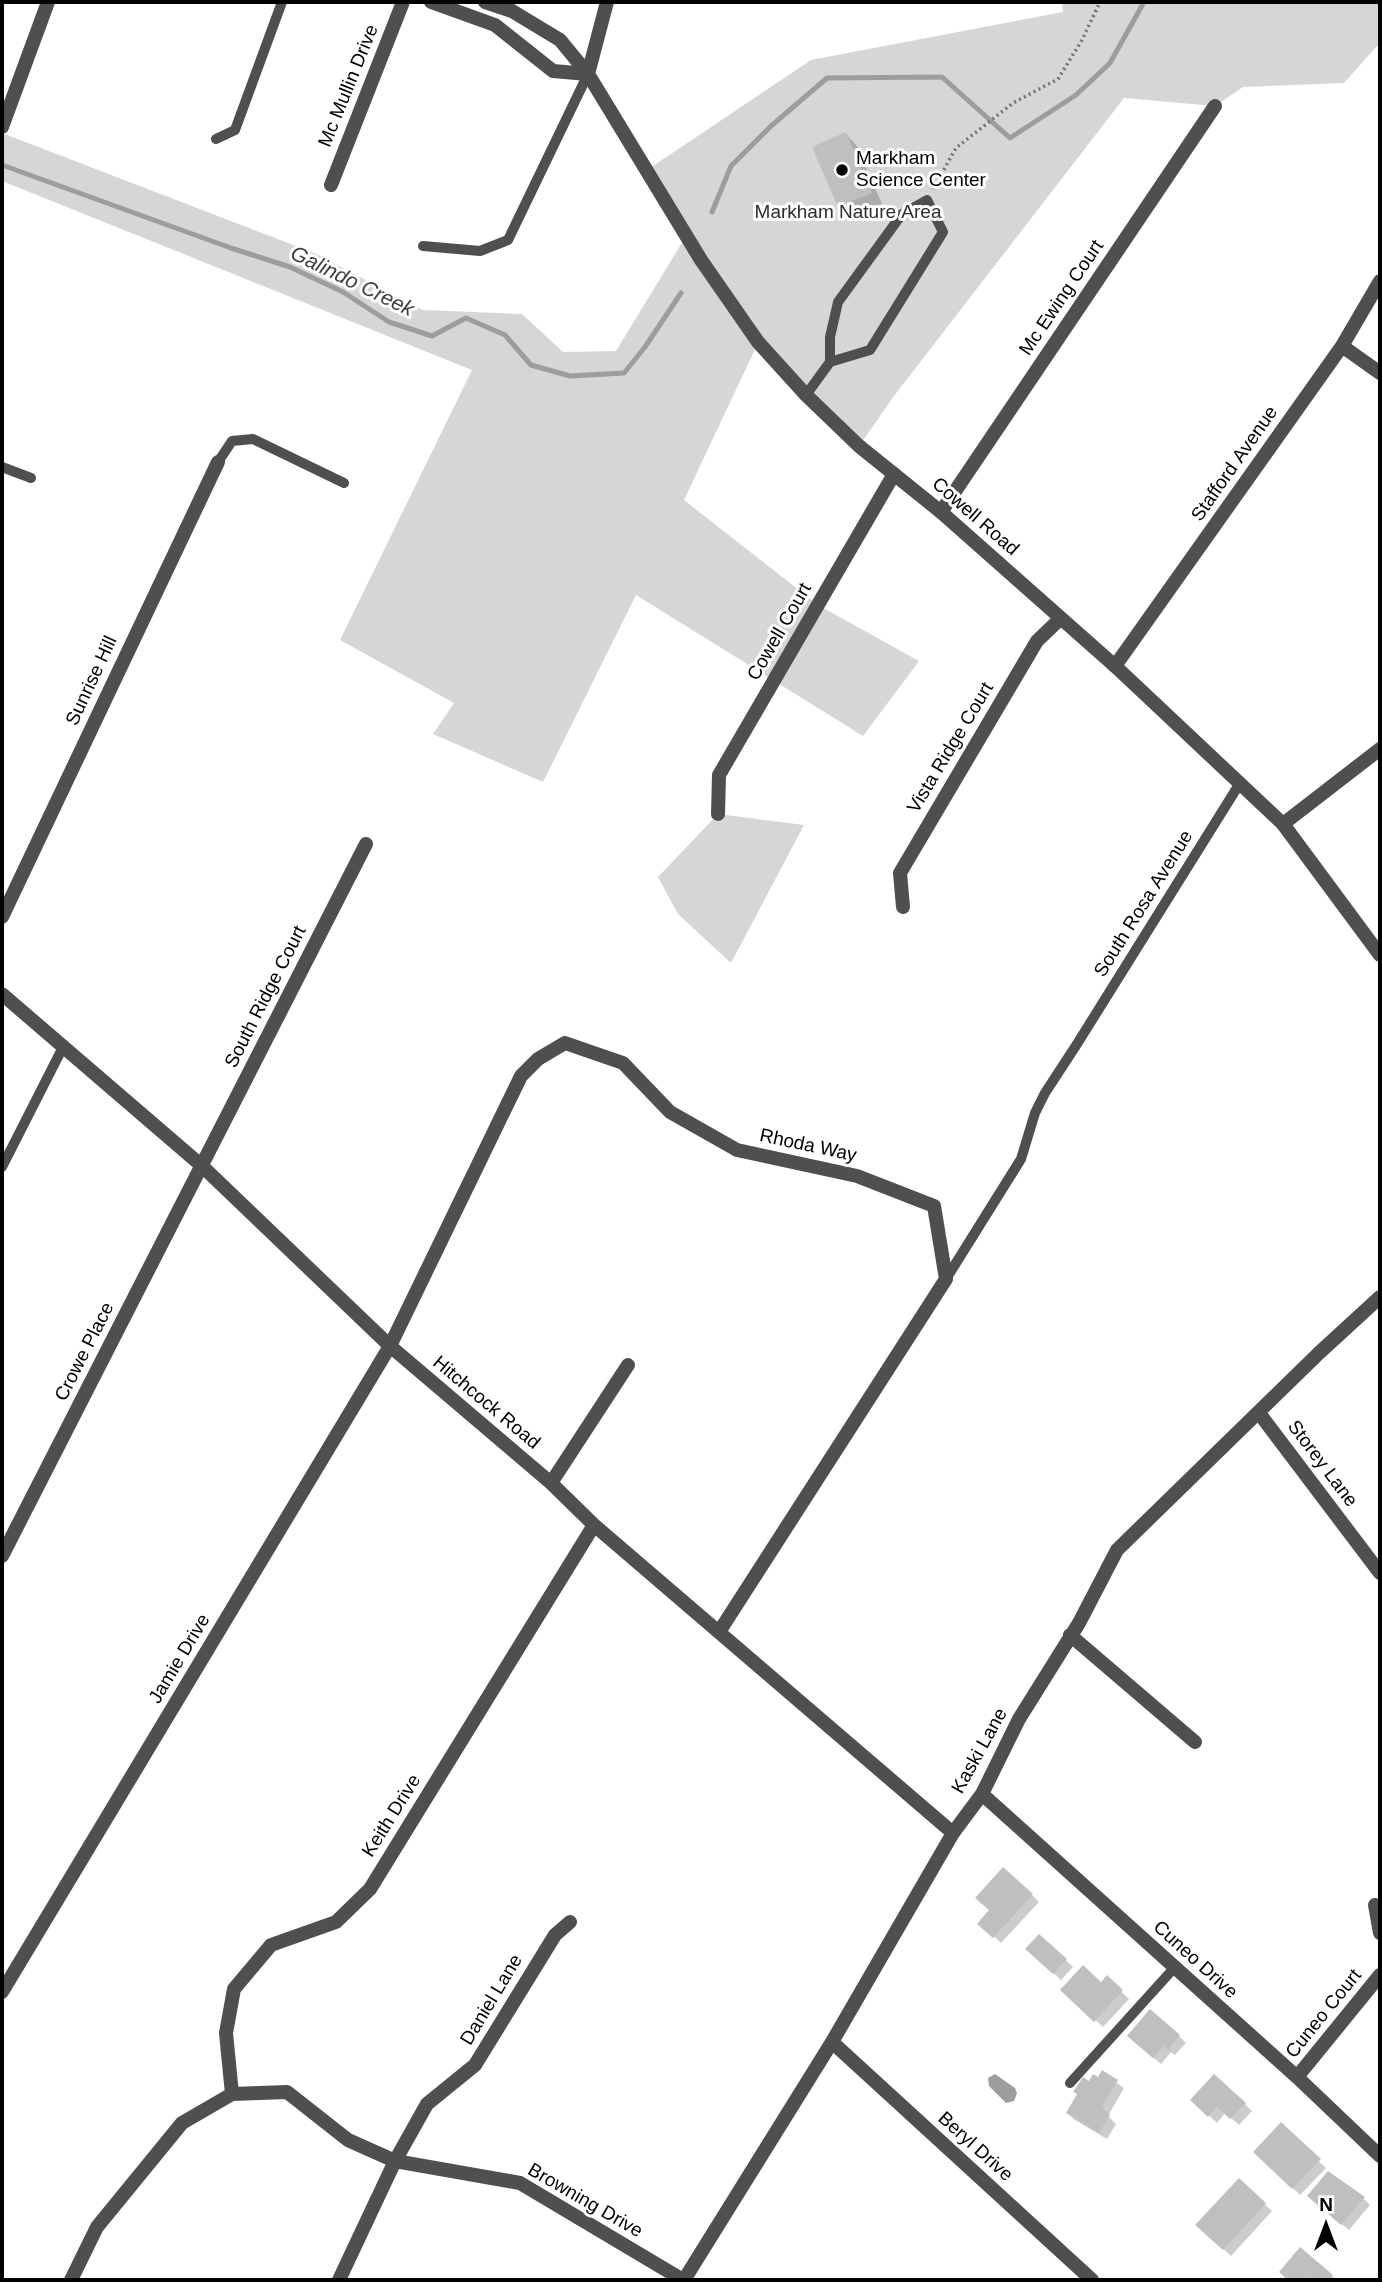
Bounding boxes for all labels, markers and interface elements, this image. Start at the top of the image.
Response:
street label: Mc Mullin Drive [314,22,384,150]
place label: Markham Science Center [856,148,986,192]
marker: Markham Science Center [834,162,850,178]
park label: Markham Nature Area [755,202,941,224]
street label: Mc Ewing Court [1015,236,1109,360]
water label: Galindo Creek [286,241,418,323]
street label: Stafford Avenue [1187,402,1283,526]
street label: Cowell Road [927,473,1023,561]
street label: Cowell Court [743,579,817,685]
street label: Sunrise Hill [61,633,123,729]
street label: Vista Ridge Court [903,678,999,818]
street label: South Rosa Avenue [1090,826,1198,982]
street label: South Ridge Court [220,922,312,1072]
street label: Rhoda Way [757,1125,859,1167]
street label: Crowe Place [50,1299,120,1405]
street label: Hitchcock Road [428,1352,544,1454]
street label: Storey Lane [1282,1416,1362,1512]
street label: Jamie Drive [144,1610,216,1708]
street label: Kaski Lane [947,1704,1013,1798]
street label: Keith Drive [358,1771,426,1861]
street label: Cuneo Drive [1148,1916,1242,2004]
street label: Daniel Lane [456,1951,528,2049]
street label: Cuneo Court [1281,1965,1367,2063]
street label: Beryl Drive [933,2107,1017,2187]
street label: Browning Drive [524,2159,646,2243]
north arrow [1291,2191,1361,2261]
text: N [1319,2194,1333,2215]

